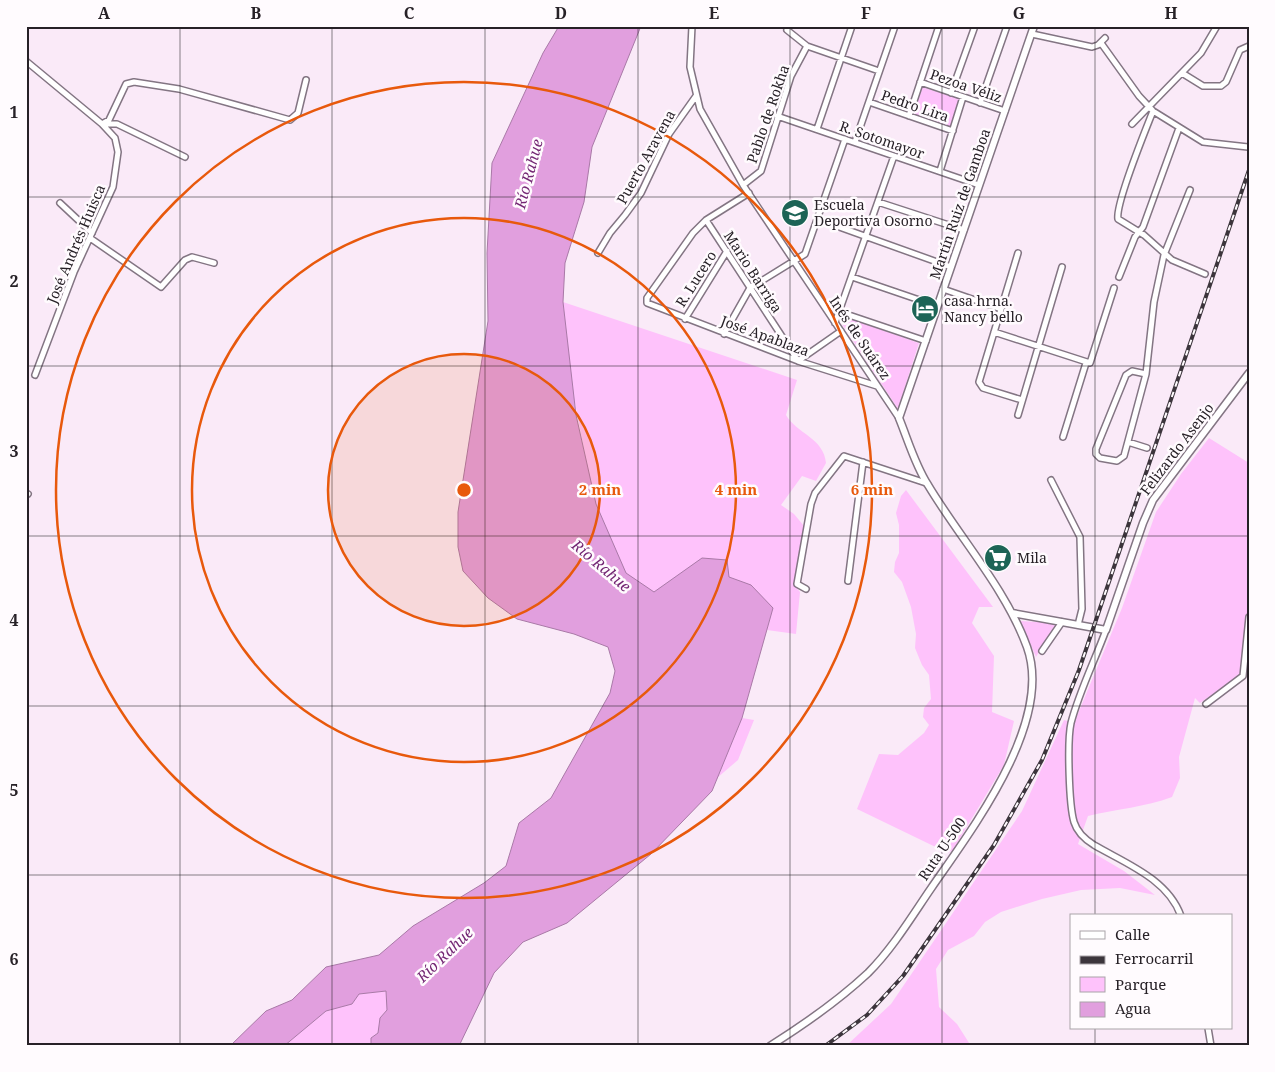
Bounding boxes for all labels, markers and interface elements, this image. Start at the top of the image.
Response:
text: A [98,2,111,24]
text: B [251,2,262,24]
text: C [404,2,415,24]
text: D [555,2,567,24]
text: E [709,2,719,24]
text: F [861,2,871,24]
text: G [1013,2,1025,24]
text: H [1164,2,1178,24]
street label: Pablo de Rokha [742,62,793,166]
street label: Pezoa Véliz [928,64,1005,107]
street label: Pedro Lira [879,85,952,126]
text: 1 [9,101,19,123]
street label: Puerto Aravena [612,106,679,207]
street label: R. Sotomayor [837,116,927,163]
street label: Martín Ruiz de Gamboa [925,126,994,282]
water label: Río Rahue [509,136,547,212]
street label: José Andrés Huisca [41,181,109,307]
place label: Escuela Deportiva Osorno [814,195,932,230]
school or university icon: Escuela Deportiva Osorno [780,198,810,228]
street label: Mario Barriga [720,227,787,316]
street label: R. Lucero [671,247,720,310]
text: 2 [9,270,19,292]
place label: casa hrna. Nancy bello [944,291,1023,326]
street label: Inés de Suárez [825,292,895,383]
hotel icon: casa hrna. Nancy bello [910,294,940,324]
street label: José Apablaza [717,310,812,360]
street label: Felizardo Asenjo [1136,399,1218,499]
text: 3 [9,440,19,462]
text: 2 min [579,479,621,499]
text: 4 min [715,479,757,499]
text: 6 min [851,479,893,499]
centre of rings [455,481,473,499]
water label: Río Rahue [567,534,636,596]
supermarket icon: Mila [983,543,1013,573]
place label: Mila [1017,548,1047,567]
text: 4 [9,609,19,631]
text: 5 [9,779,19,801]
street label: Ruta U-500 [913,813,970,884]
legend [1070,914,1232,1030]
water label: Río Rahue [411,922,477,987]
text: Calle [1115,924,1150,944]
text: 6 [9,948,19,970]
text: Ferrocarril [1115,948,1194,968]
text: Parque [1115,974,1166,994]
text: Agua [1115,998,1151,1018]

